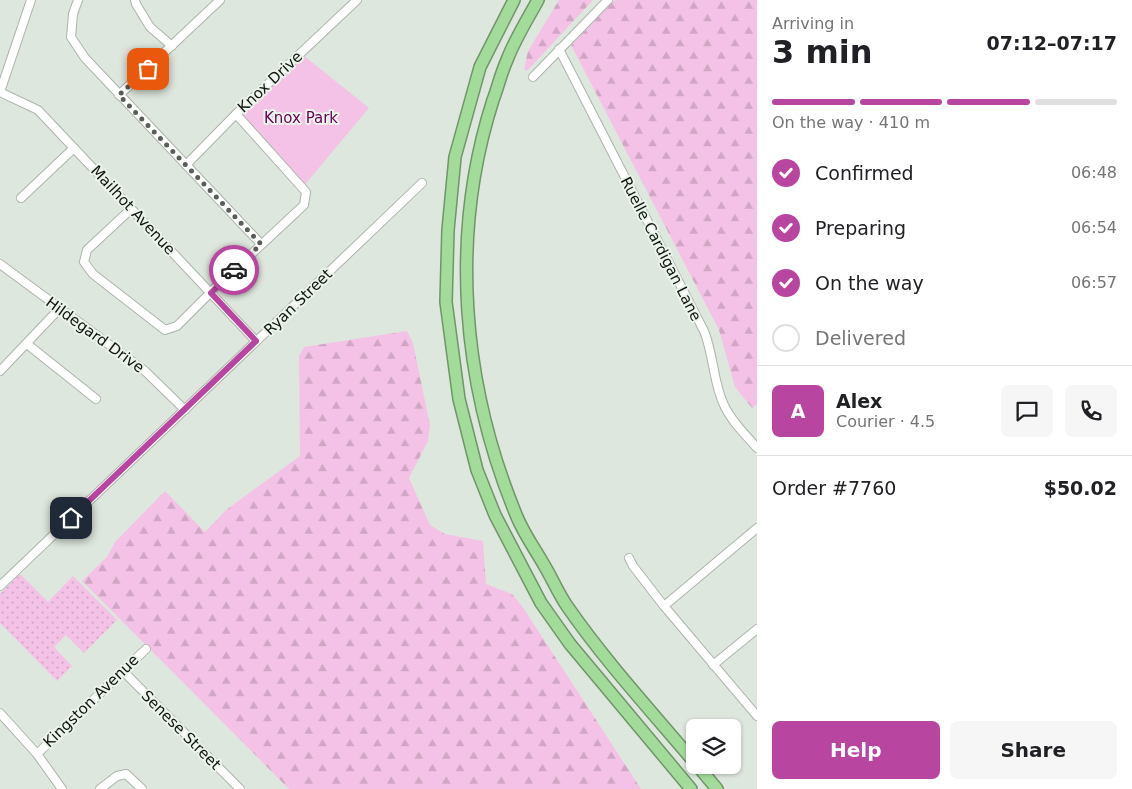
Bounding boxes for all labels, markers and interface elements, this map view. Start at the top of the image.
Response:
text: Arriving in [772,14,854,33]
text: 07:12–07:17 [987,32,1117,54]
text: 3 min [772,33,873,71]
pin [127,48,169,90]
street label: Knox Drive [234,48,306,116]
icon: bag [134,55,162,83]
park label: Knox Park [264,109,338,127]
text: On the way · 410 m [772,113,930,132]
icon: check [772,159,800,187]
street label: Mailhot Avenue [87,162,179,258]
text: Confirmed [815,162,914,184]
text: 06:48 [1071,163,1117,182]
street label: Ruelle Cardigan Lane [617,174,705,324]
icon: check [772,214,800,242]
text: Preparing [815,217,906,239]
text: 06:54 [1071,218,1117,237]
courier [209,245,259,295]
icon: car [220,256,248,284]
street label: Ryan Street [260,265,336,339]
icon: check [772,269,800,297]
text: On the way [815,272,924,294]
text: 06:57 [1071,273,1117,292]
street label: Hildegard Drive [42,293,148,377]
text: Delivered [815,327,906,349]
button: chat [1001,385,1053,437]
button: phone [1065,385,1117,437]
text: Alex [836,390,882,412]
text: A [791,400,805,422]
text: Courier · 4.5 [836,412,935,431]
text: Order #7760 [772,477,896,499]
text: $50.02 [1044,477,1117,499]
pin [50,497,92,539]
icon: home [57,504,85,532]
street label: Kingston Avenue [39,651,143,751]
street label: Senese Street [138,687,225,774]
map controls [686,719,741,774]
button: layers [686,719,741,774]
button: Help [772,721,940,779]
button: Share [950,721,1117,779]

